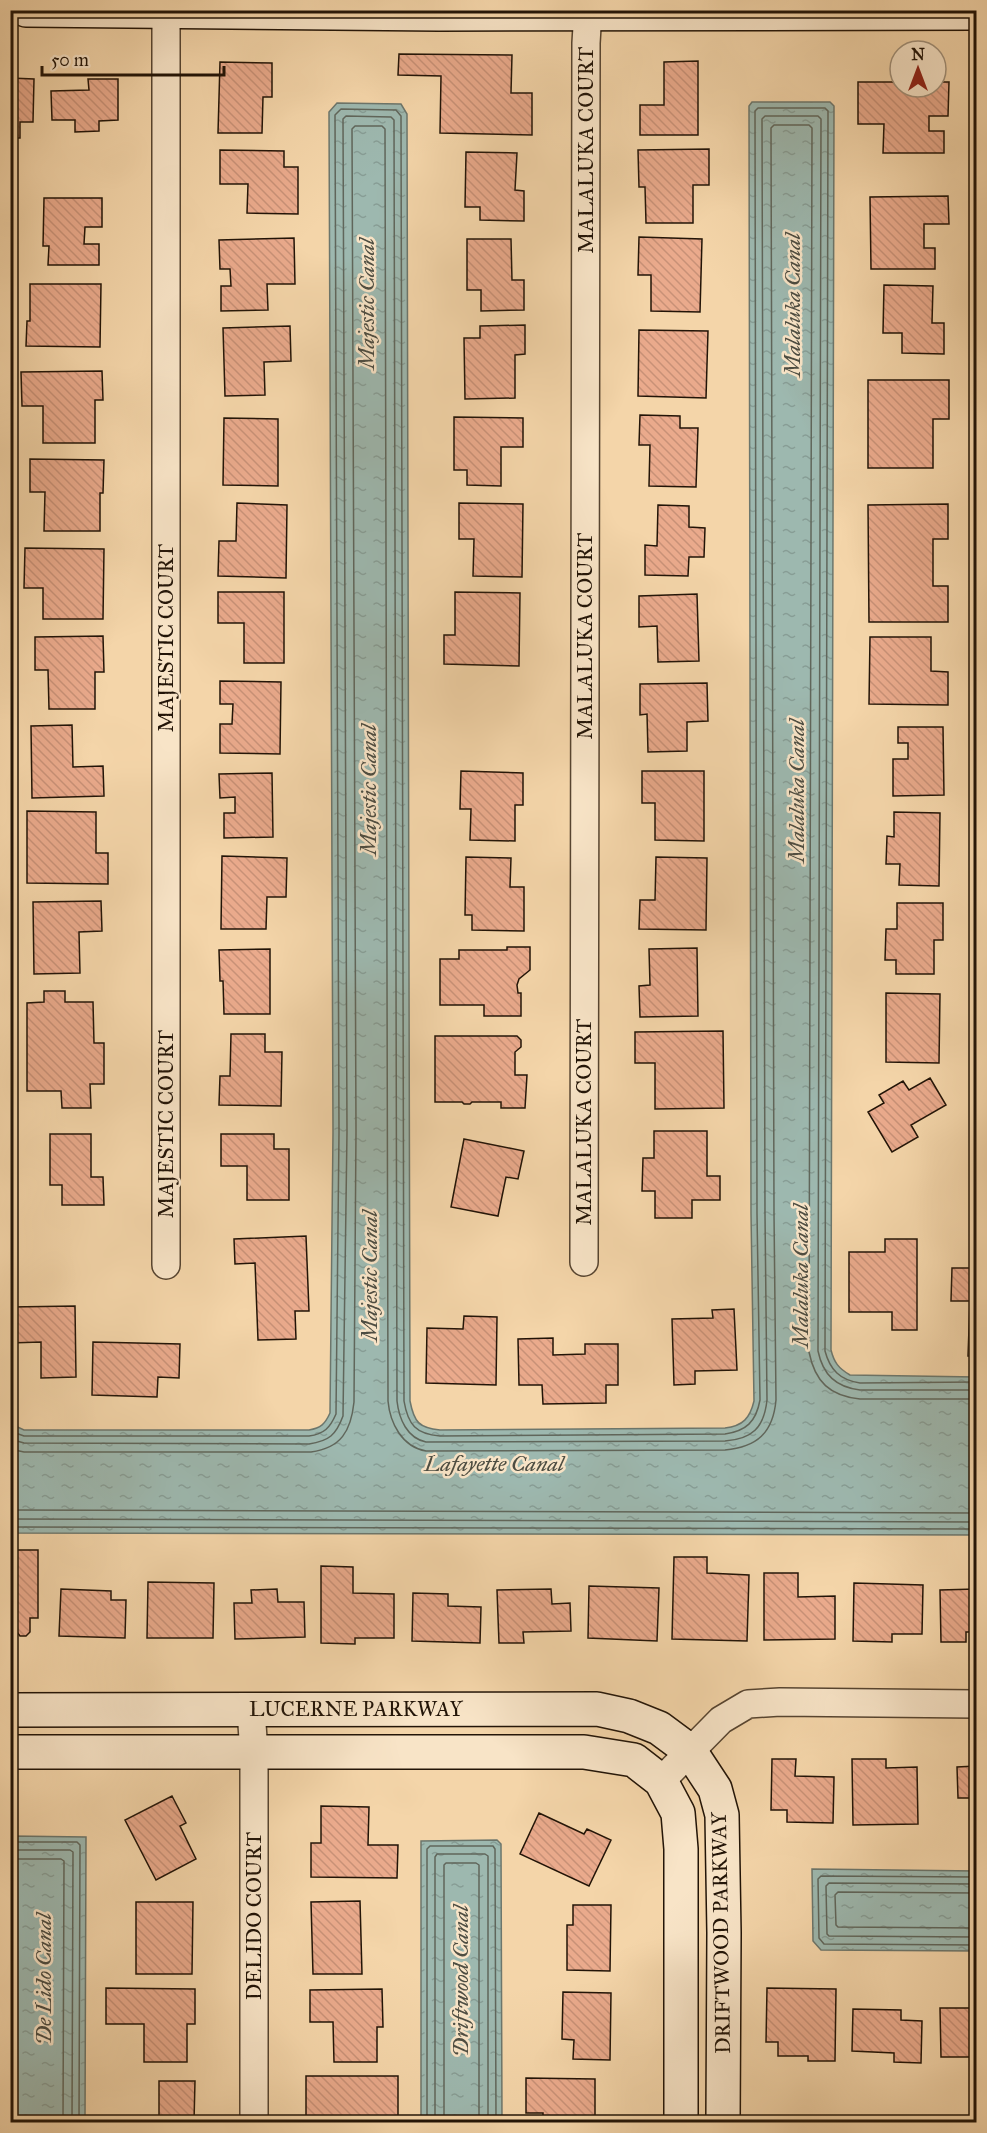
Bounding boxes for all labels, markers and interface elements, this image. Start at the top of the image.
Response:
scale bar [42,39,224,77]
north arrow [888,39,948,99]
text: N [911,45,925,64]
street label: MALALUKA COURT [573,47,599,253]
text: 50 m [51,49,89,71]
water label: Malaluka Canal [779,231,806,379]
water label: Majestic Canal [353,236,380,372]
street label: MALALUKA COURT [572,533,598,739]
street label: MAJESTIC COURT [153,544,179,732]
water label: Malaluka Canal [783,717,810,865]
water label: Majestic Canal [355,722,382,858]
street label: MALALUKA COURT [571,1019,597,1225]
street label: MAJESTIC COURT [153,1030,179,1218]
water label: Malaluka Canal [787,1202,814,1350]
water label: Majestic Canal [356,1208,383,1344]
water label: Lafayette Canal [423,1450,566,1477]
street label: LUCERNE PARKWAY [249,1696,464,1722]
street label: DRIFTWOOD PARKWAY [706,1811,736,2054]
street label: DELIDO COURT [241,1832,267,2000]
water label: Driftwood Canal [447,1903,474,2057]
water label: De Lido Canal [30,1911,57,2045]

